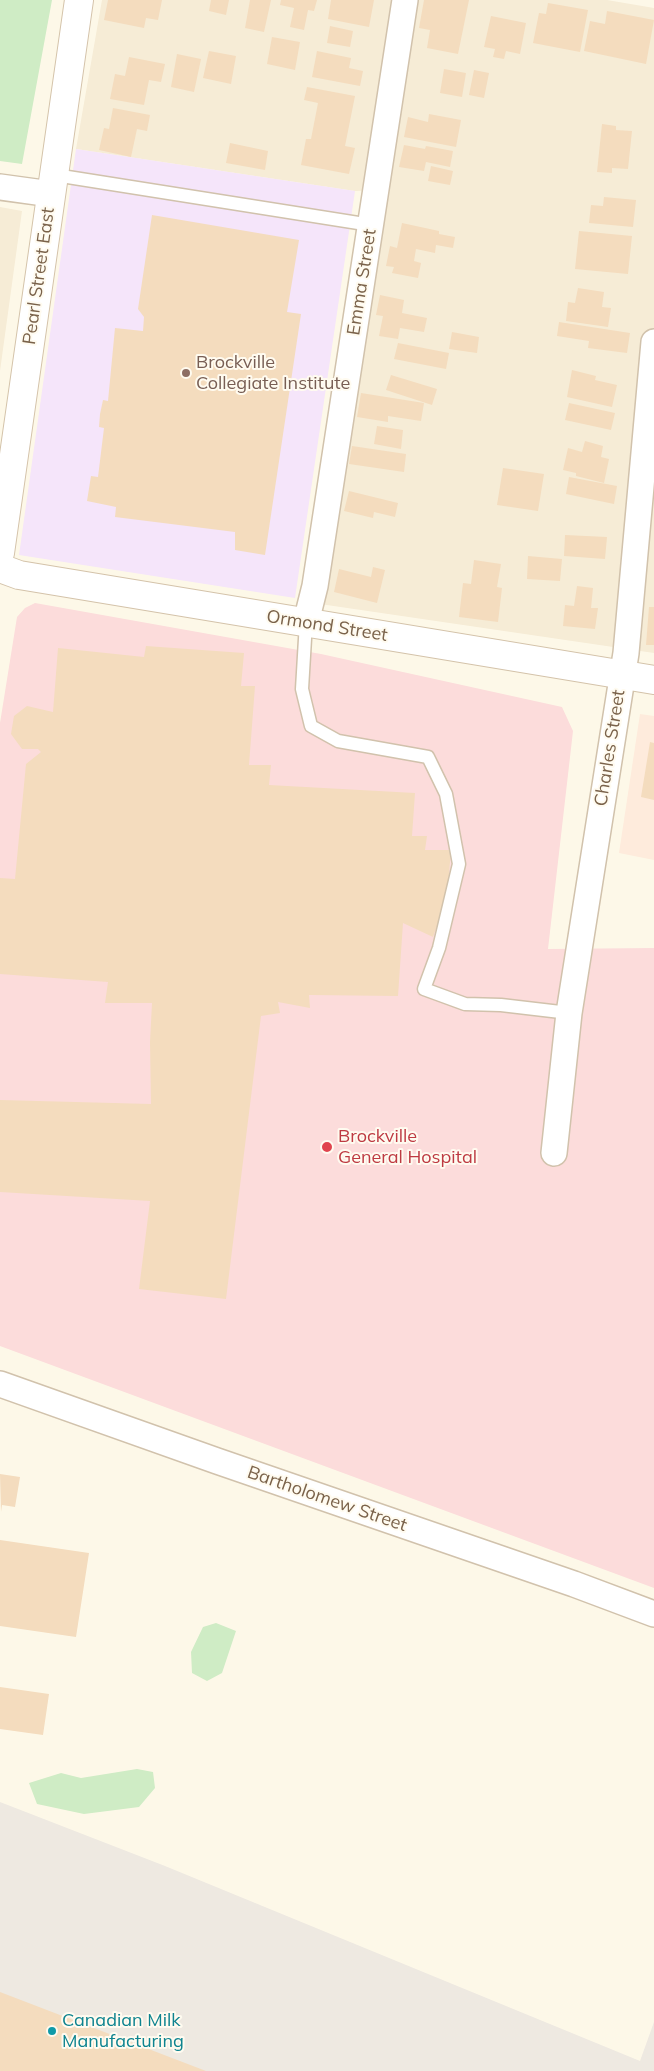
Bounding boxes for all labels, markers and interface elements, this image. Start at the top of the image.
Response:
street label: Pearl Street East [19,206,59,346]
street label: Emma Street [343,227,381,337]
place label: Brockville Collegiate Institute [196,352,350,394]
marker: Brockville Collegiate Institute [180,367,192,379]
street label: Ormond Street [265,606,389,646]
street label: Charles Street [590,688,630,808]
place label: Brockville General Hospital [338,1126,477,1168]
marker: Brockville General Hospital [320,1140,334,1154]
street label: Bartholomew Street [244,1462,410,1536]
place label: Canadian Milk Manufacturing [62,2010,184,2052]
marker: Canadian Milk Manufacturing [46,2025,58,2037]

